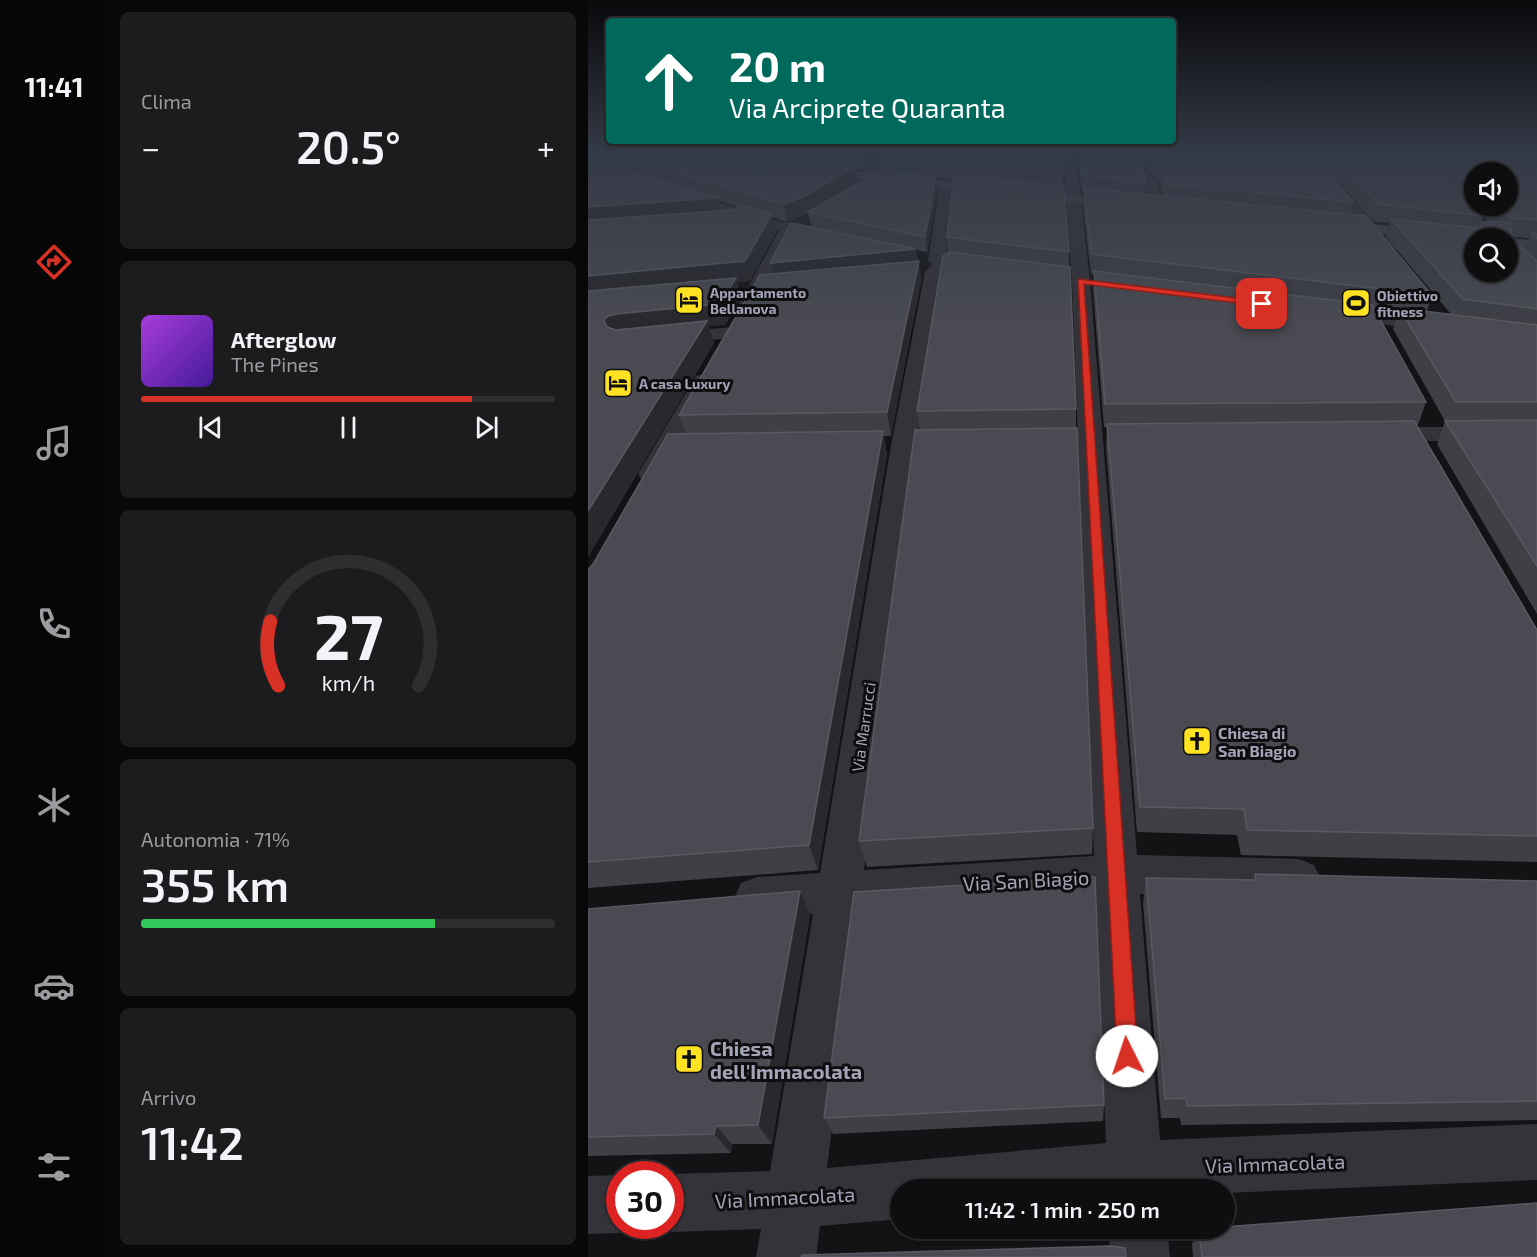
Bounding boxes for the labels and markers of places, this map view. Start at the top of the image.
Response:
pin [1236,278,1287,329]
hotel icon: Appartamento Bellanova [673,284,705,316]
place label: Appartamento Bellanova [710,284,806,317]
sports icon: Obiettivo fitness [1340,287,1372,319]
place label: Obiettivo fitness [1377,287,1438,320]
hotel icon: A casa Luxury [602,367,634,399]
place label: A casa Luxury [639,375,730,392]
place label: Chiesa di San Biagio [1218,723,1297,760]
church icon: Chiesa di San Biagio [1181,725,1213,757]
place label: Chiesa dell'Immacolata [710,1036,862,1083]
church icon: Chiesa dell'Immacolata [673,1043,705,1075]

